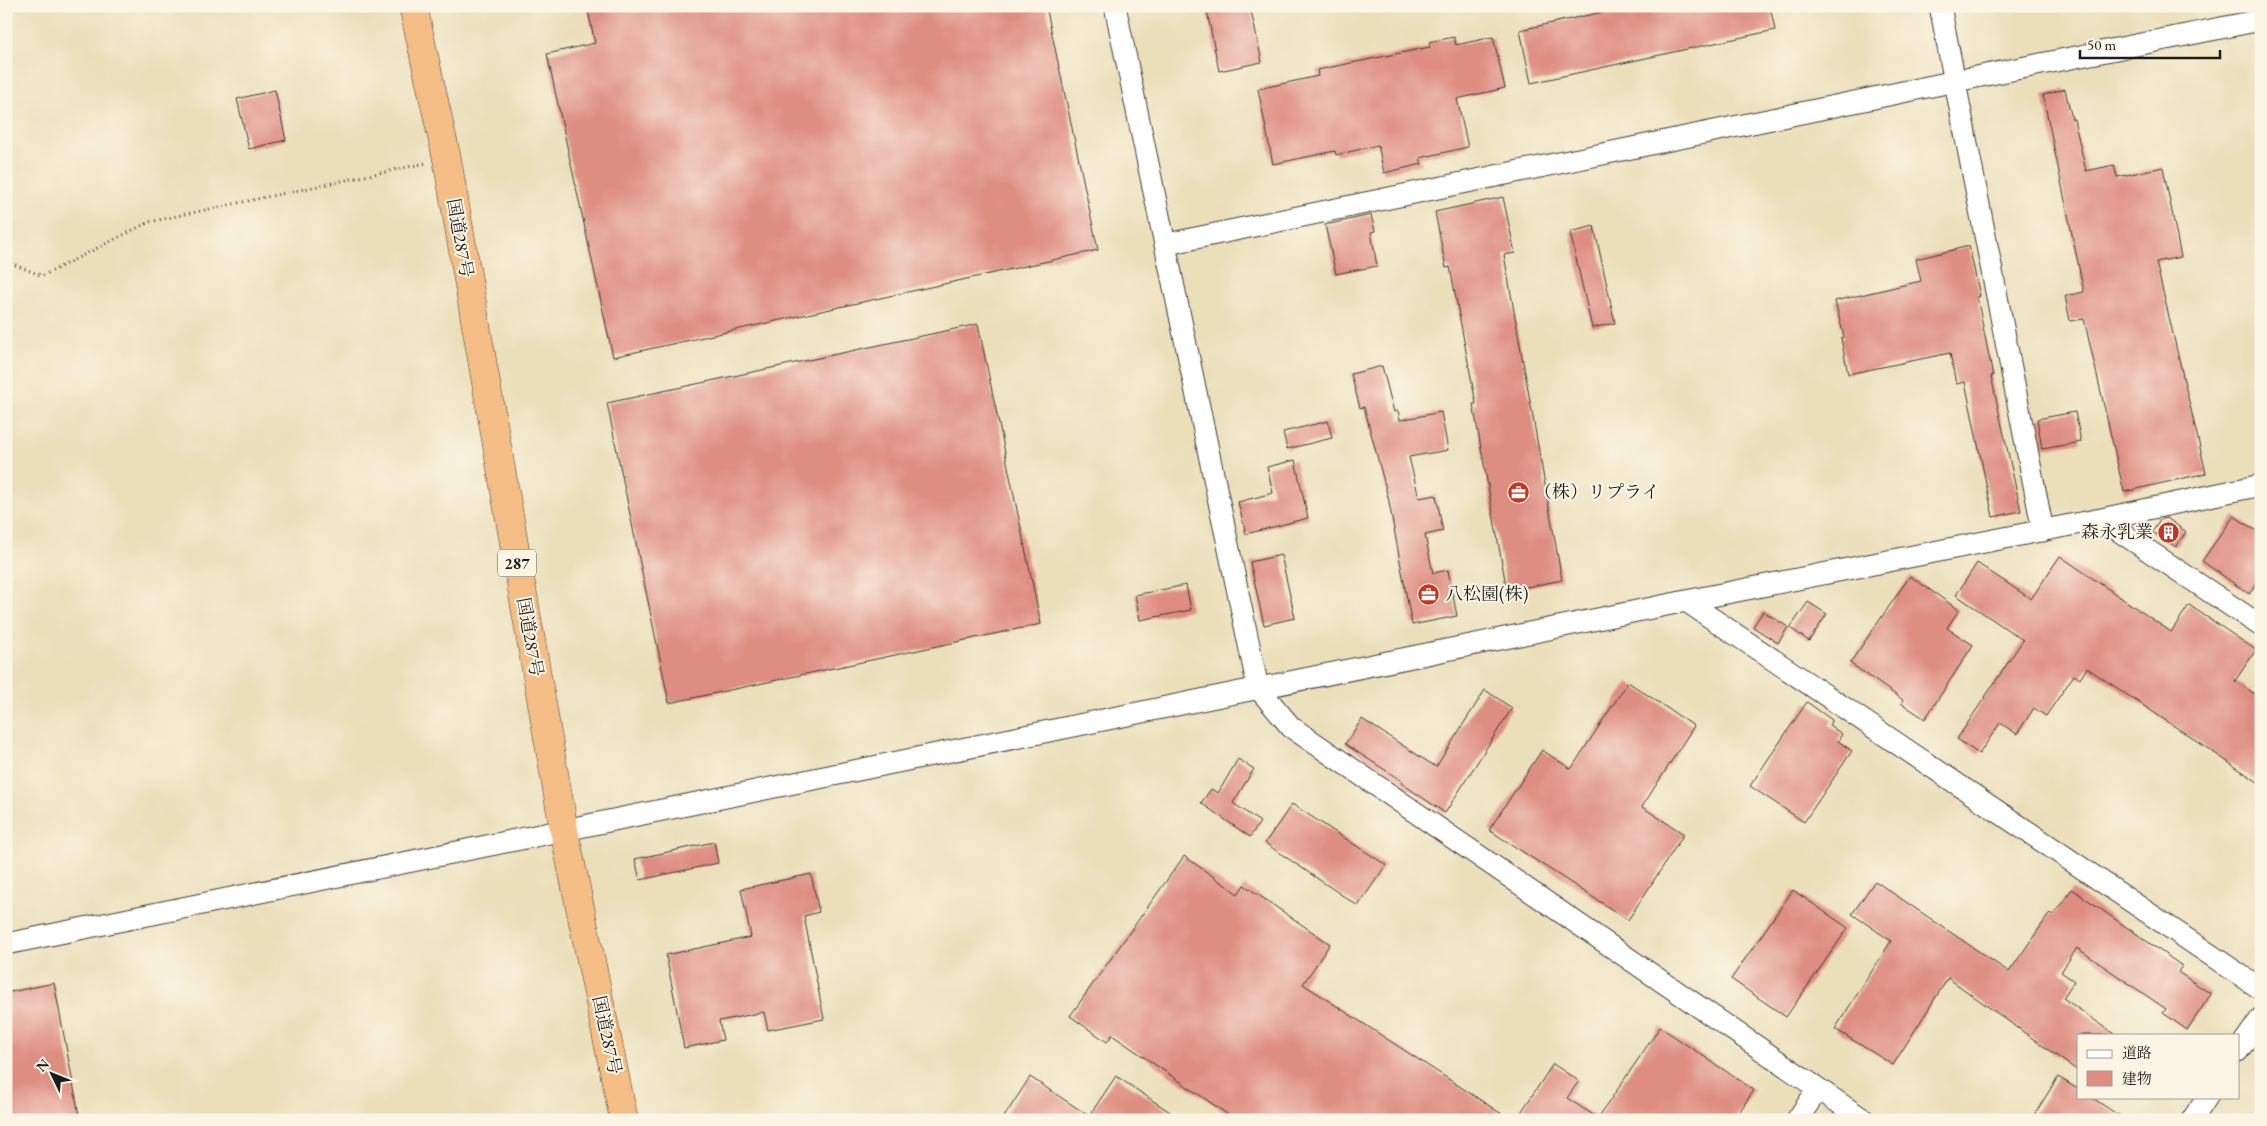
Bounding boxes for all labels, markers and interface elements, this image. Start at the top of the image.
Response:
scale bar [2080,28,2220,60]
text: 50 m [2087,35,2116,54]
street label: 国道287号 [442,197,479,279]
office icon: （株）リプライ [1506,480,1530,504]
place label: （株）リプライ [1534,480,1659,503]
place label: 森永乳業 [2081,520,2153,543]
building icon: 森永乳業 [2157,520,2181,544]
road number: 287 [498,550,536,576]
office icon: 八松園(株) [1417,582,1441,606]
place label: 八松園(株) [1445,582,1528,605]
street label: 国道287号 [512,596,549,678]
street label: 国道287号 [588,993,627,1076]
legend [2077,1034,2240,1098]
text: 道路 [2122,1043,2152,1062]
north arrow [28,1048,78,1098]
text: N [32,1054,53,1075]
text: 建物 [2122,1069,2152,1088]

